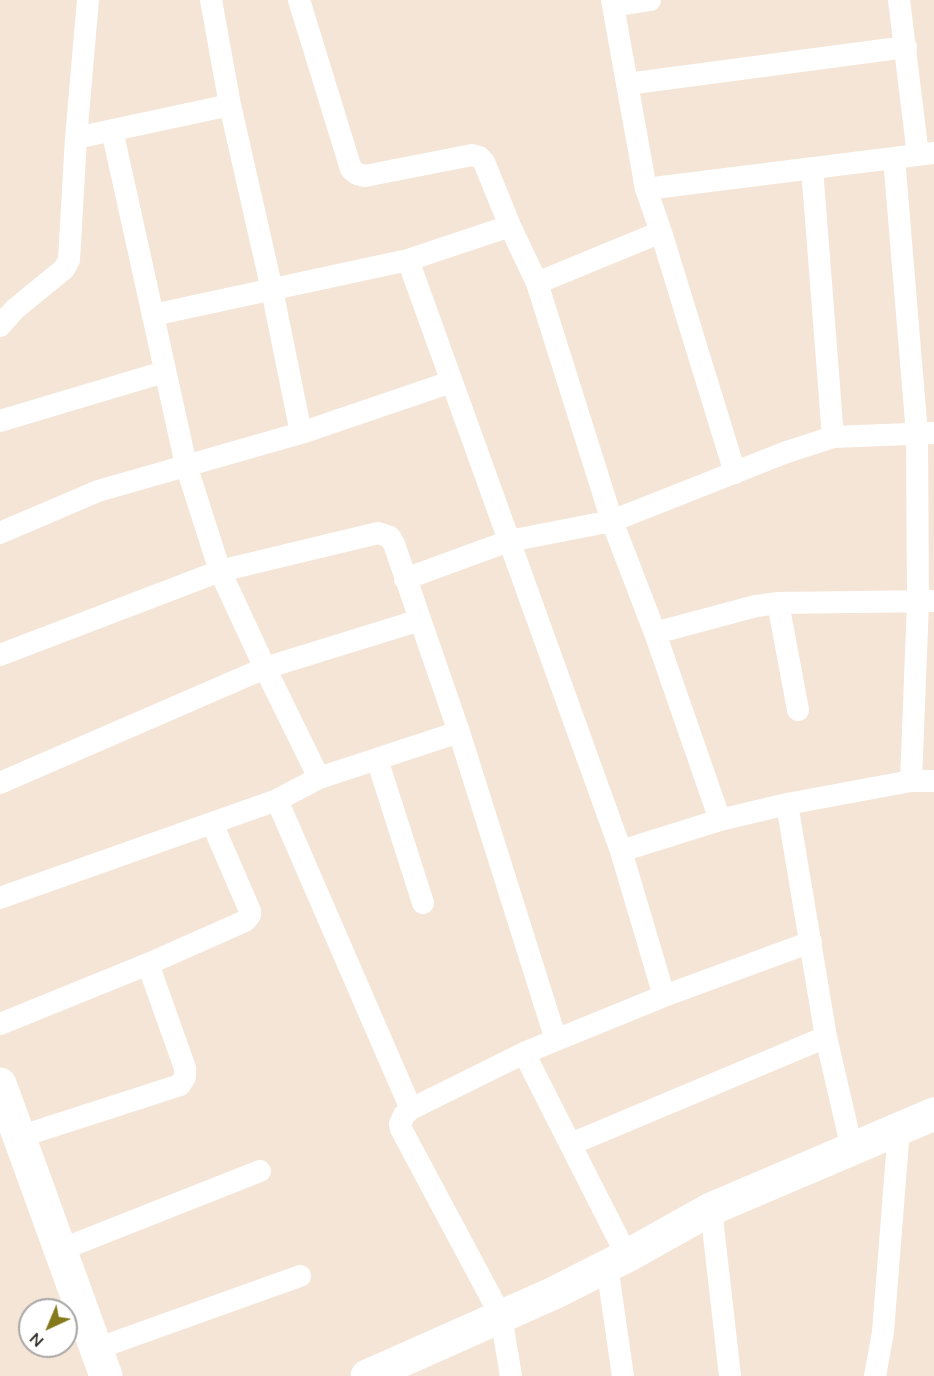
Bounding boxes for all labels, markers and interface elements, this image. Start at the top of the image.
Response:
north arrow [18,1298,78,1358]
text: N [25,1327,49,1352]

